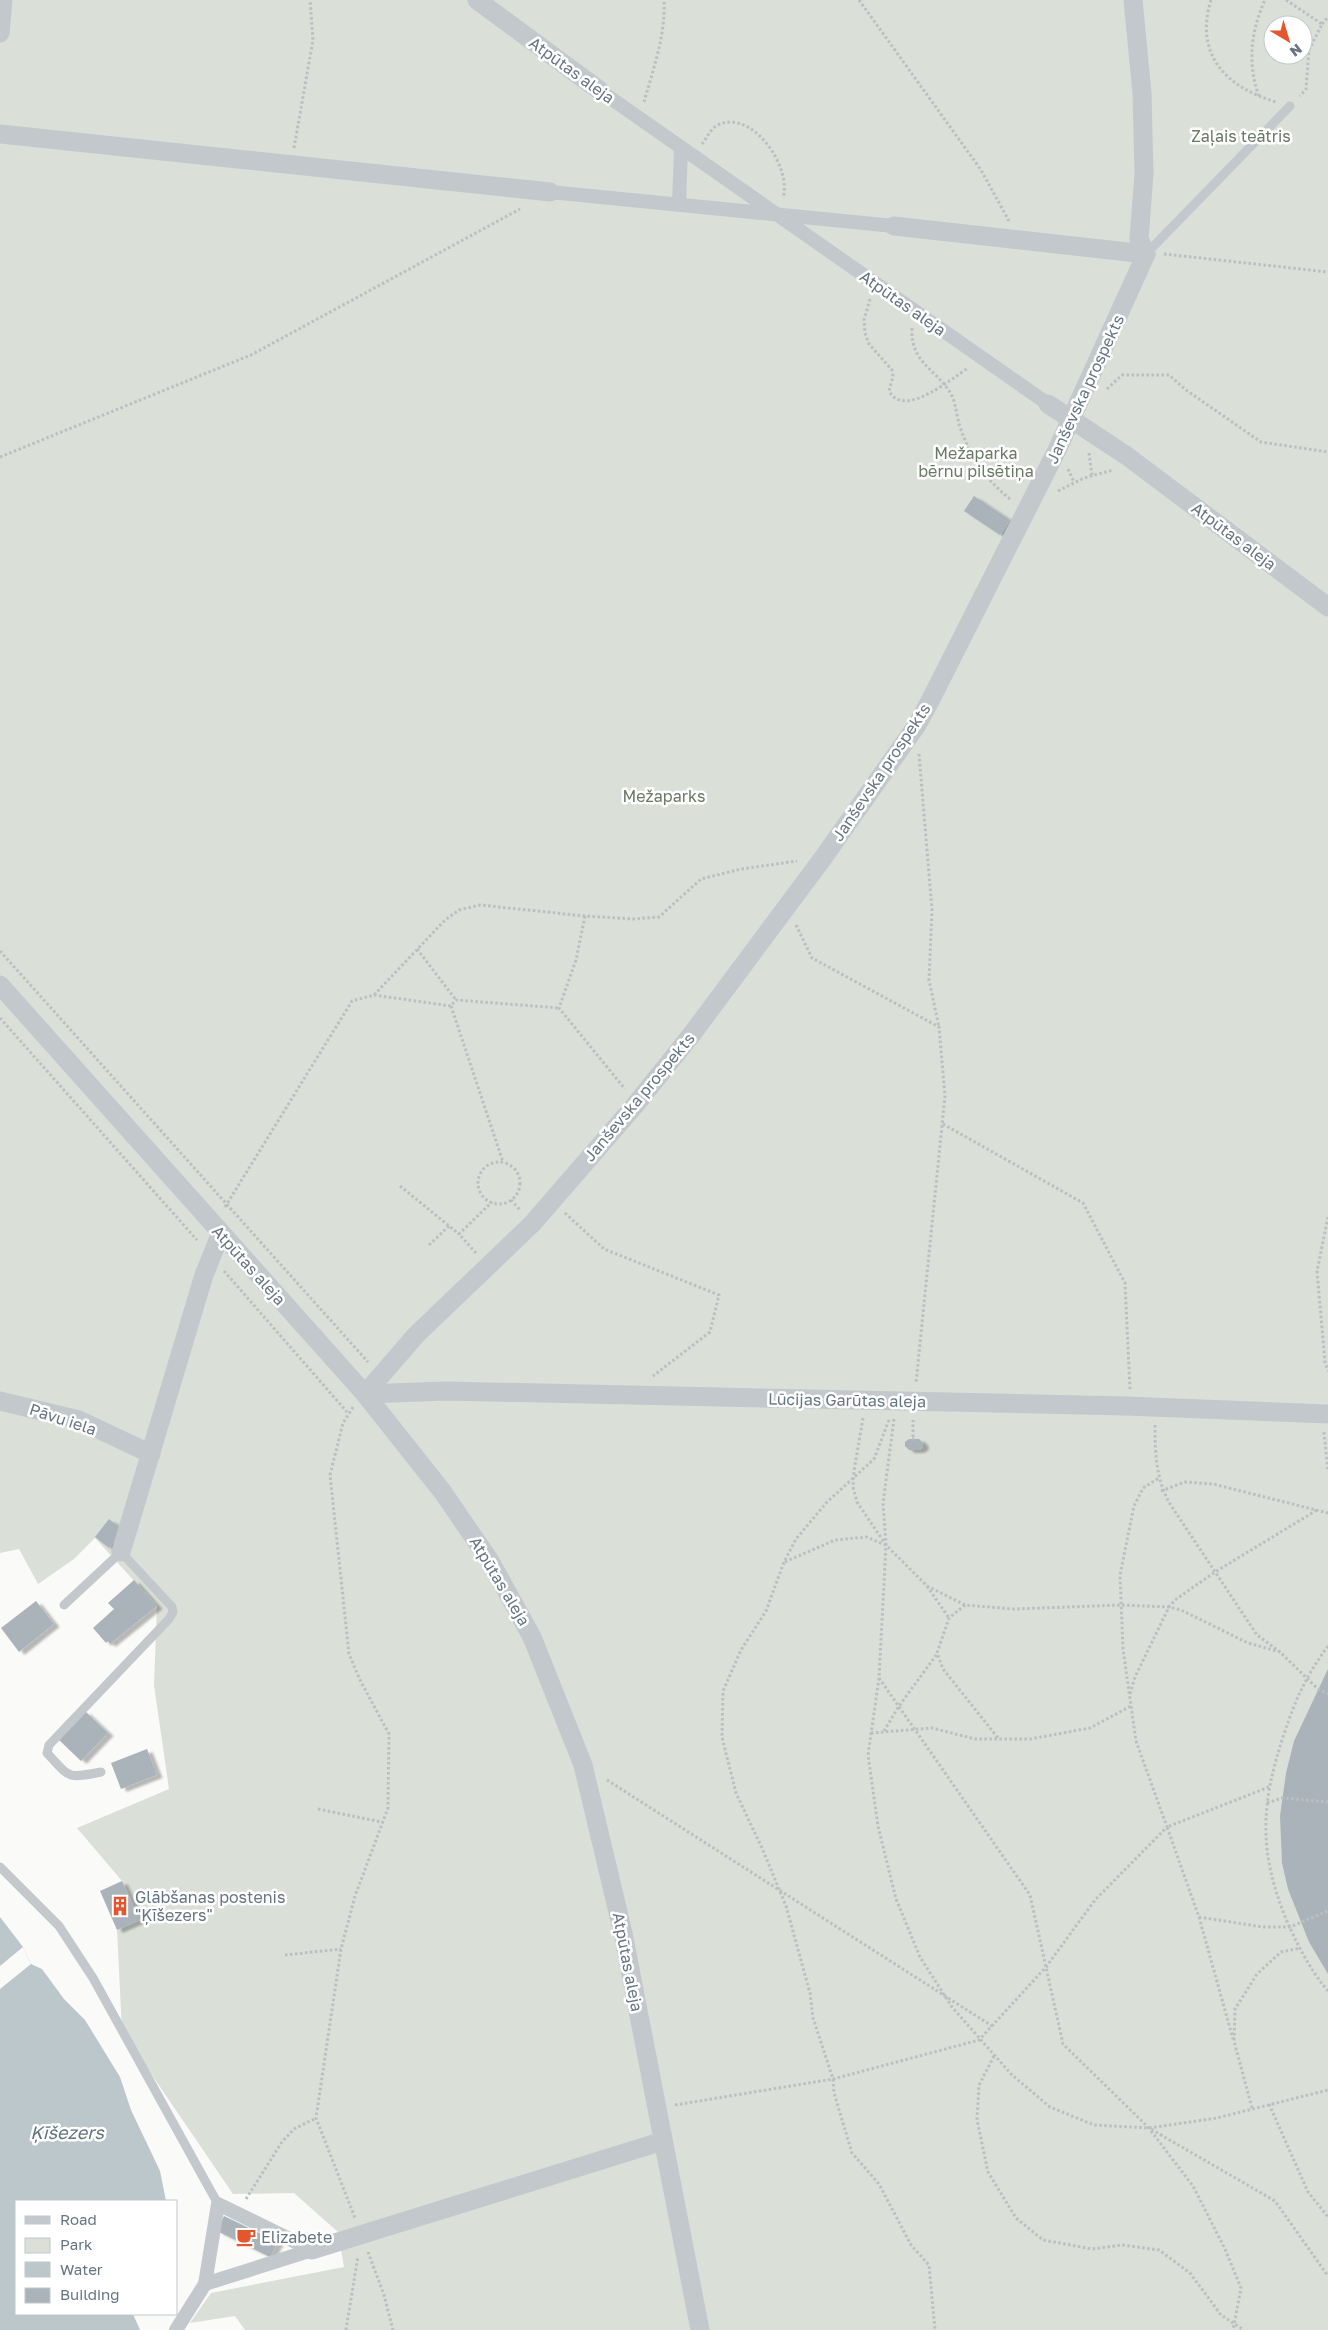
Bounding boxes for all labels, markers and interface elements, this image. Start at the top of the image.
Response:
north arrow [1263,15,1313,65]
street label: Atpūtas aleja [525,32,619,108]
text: N [1287,41,1306,61]
park label: Zaļais teātris [1191,126,1291,146]
street label: Atpūtas aleja [856,266,950,340]
street label: Janševska prospekts [1042,311,1128,467]
park label: Mežaparka bērnu pilsētiņa [918,443,1034,481]
street label: Atpūtas aleja [1188,498,1280,574]
street label: Janševska prospekts [827,699,935,845]
park label: Mežaparks [623,786,705,806]
street label: Janševska prospekts [579,1029,699,1165]
street label: Atpūtas aleja [208,1221,290,1309]
street label: Lūcijas Garūtas aleja [768,1389,926,1411]
street label: Pāvu iela [27,1399,99,1439]
street label: Atpūtas aleja [466,1533,534,1629]
place label: Glābšanas postenis "Ķīšezers" [135,1887,285,1925]
building icon: Glābšanas postenis "Ķīšezers" [109,1895,131,1917]
street label: Atpūtas aleja [609,1911,647,2013]
water label: Ķīšezers [30,2121,105,2144]
legend [15,2200,178,2315]
text: Road [60,2210,97,2228]
cafe icon: Elizabete [235,2226,257,2248]
place label: Elizabete [261,2227,332,2247]
text: Park [60,2235,93,2253]
text: Water [60,2260,103,2278]
text: Building [60,2285,120,2303]

